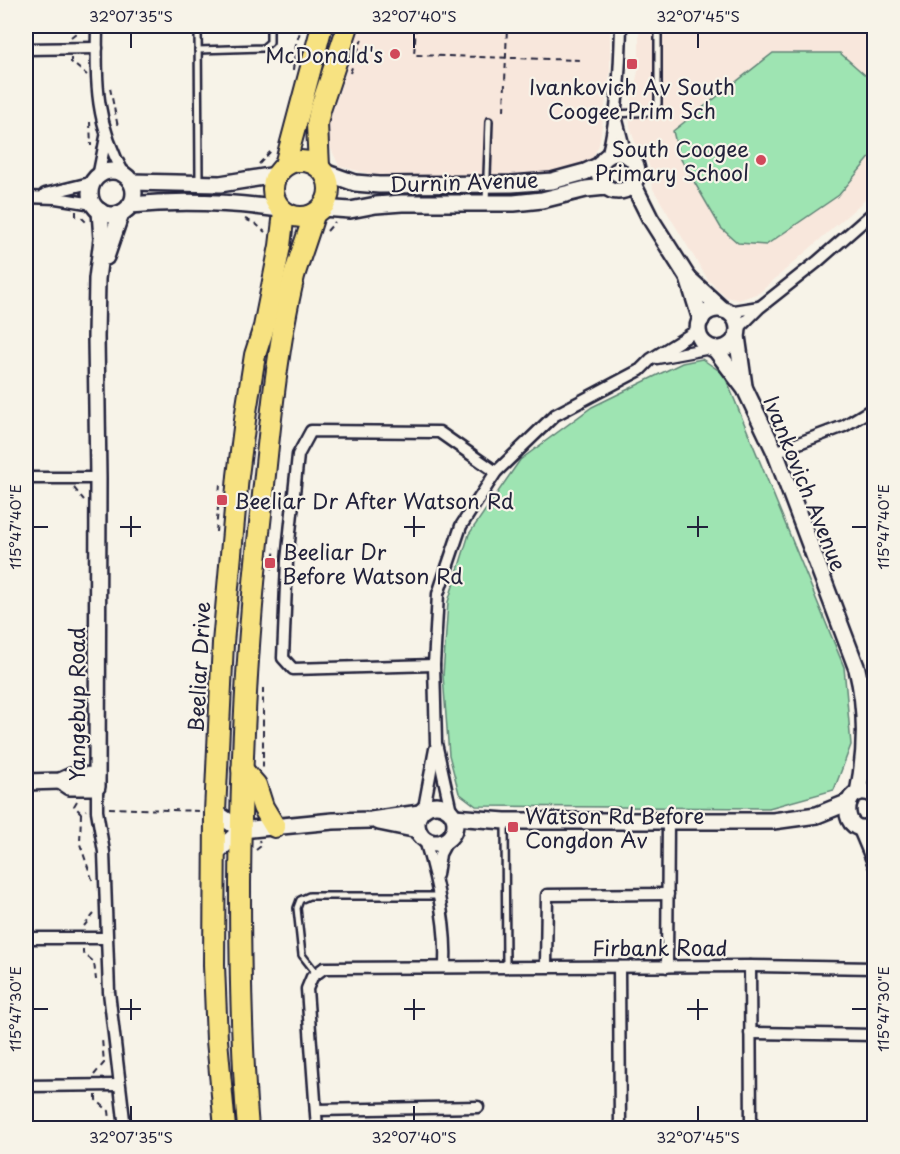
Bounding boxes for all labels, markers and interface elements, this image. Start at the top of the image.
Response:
text: 32°07'35"S [89,4,173,27]
text: 32°07'40"S [371,4,457,27]
text: 32°07'45"S [656,4,740,27]
place label: McDonald's [265,38,383,70]
marker: McDonald's [388,47,402,61]
marker: Ivankovich Av South Coogee Prim Sch [625,57,639,71]
place label: Ivankovich Av South Coogee Prim Sch [529,70,735,126]
place label: South Coogee Primary School [594,132,749,188]
marker: South Coogee Primary School [754,153,768,167]
street label: Durnin Avenue [389,162,539,200]
street label: Ivankovich Avenue [756,391,856,575]
text: 115°47'40"E [3,484,26,570]
place label: Beeliar Dr After Watson Rd [234,484,514,516]
text: 115°47'40"E [871,484,894,570]
marker: Beeliar Dr After Watson Rd [215,493,229,507]
place label: Beeliar Dr Before Watson Rd [282,535,463,591]
marker: Beeliar Dr Before Watson Rd [263,556,277,570]
street label: Beeliar Drive [179,601,217,733]
street label: Yangebup Road [60,627,92,781]
place label: Watson Rd Before Congdon Av [525,799,704,855]
marker: Watson Rd Before Congdon Av [506,820,520,834]
street label: Firbank Road [592,931,728,963]
text: 115°47'30"E [3,966,26,1052]
text: 115°47'30"E [871,966,894,1052]
text: 32°07'35"S [89,1125,173,1148]
text: 32°07'40"S [371,1125,457,1148]
text: 32°07'45"S [656,1125,740,1148]

